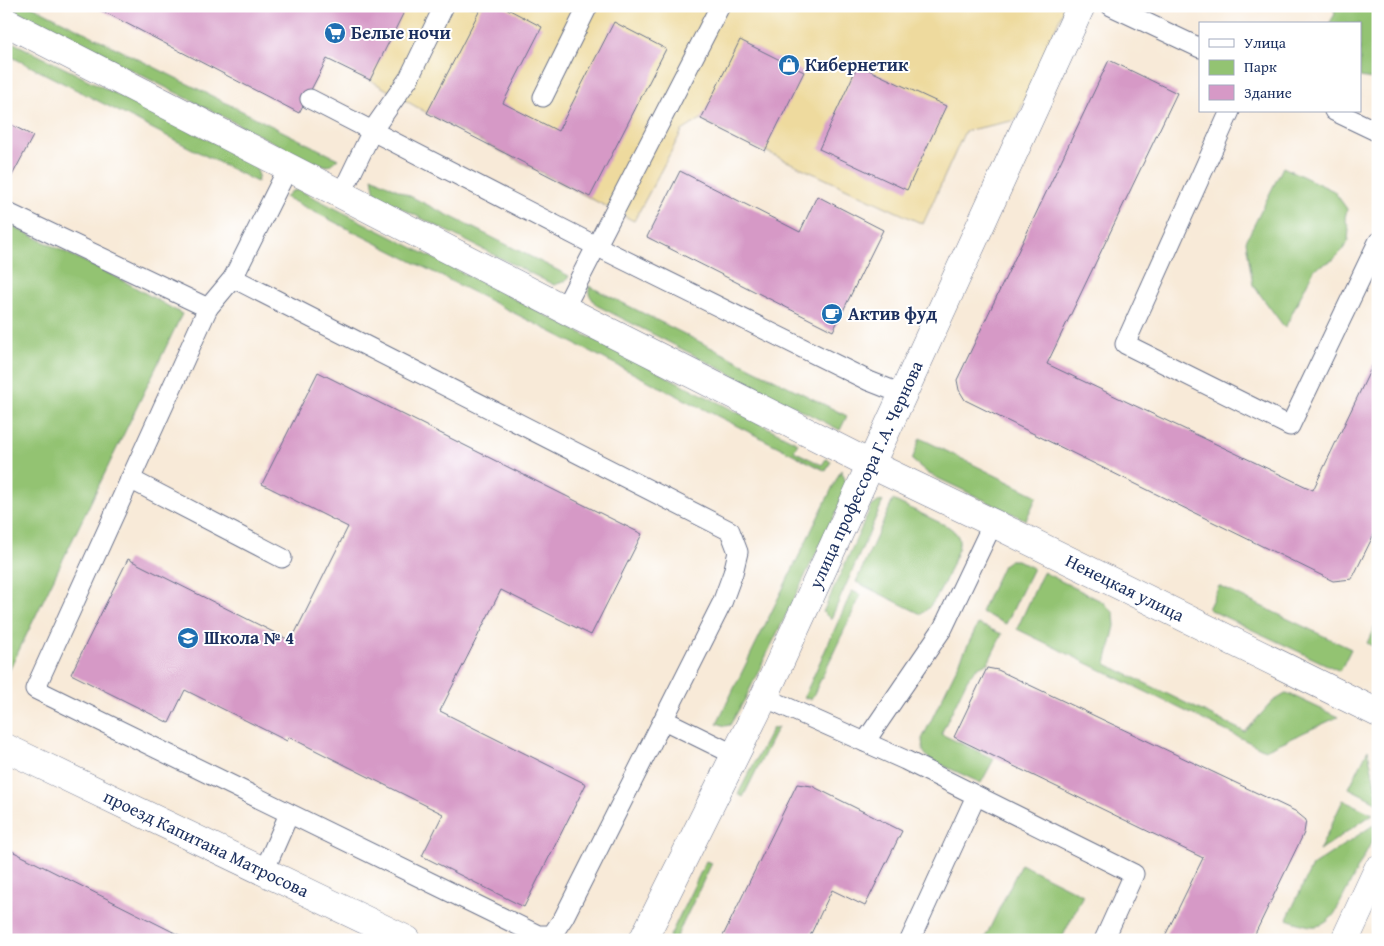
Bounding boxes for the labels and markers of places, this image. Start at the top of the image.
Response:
place label: Белые ночи [351,19,451,46]
supermarket icon: Белые ночи [323,21,347,45]
place label: Кибернетик [805,51,909,78]
shop icon: Кибернетик [777,53,801,77]
place label: Актив фуд [848,300,937,327]
cafe icon: Актив фуд [820,302,844,326]
place label: Школа № 4 [204,624,294,651]
school or university icon: Школа № 4 [176,626,200,650]

